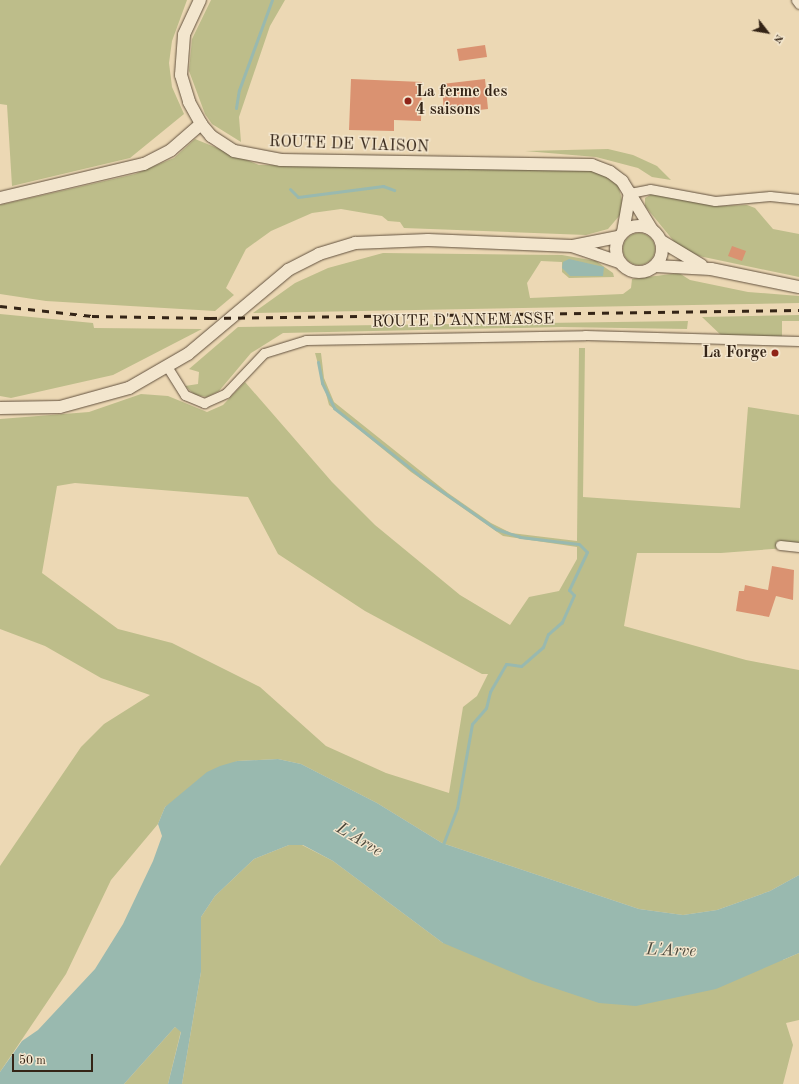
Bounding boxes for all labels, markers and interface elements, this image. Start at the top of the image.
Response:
north arrow [747,12,787,52]
text: N [771,32,785,45]
place label: La ferme des 4 saisons [416,82,507,120]
marker: La ferme des 4 saisons [403,96,413,106]
street label: ROUTE DE VIAISON [269,133,429,157]
street label: ROUTE D'ANNEMASSE [372,310,554,332]
place label: La Forge [702,343,767,363]
marker: La Forge [770,348,780,358]
water label: L'Arve [332,818,386,862]
water label: L'Arve [645,940,697,962]
scale bar [14,1046,95,1072]
text: 50 m [19,1055,46,1067]

